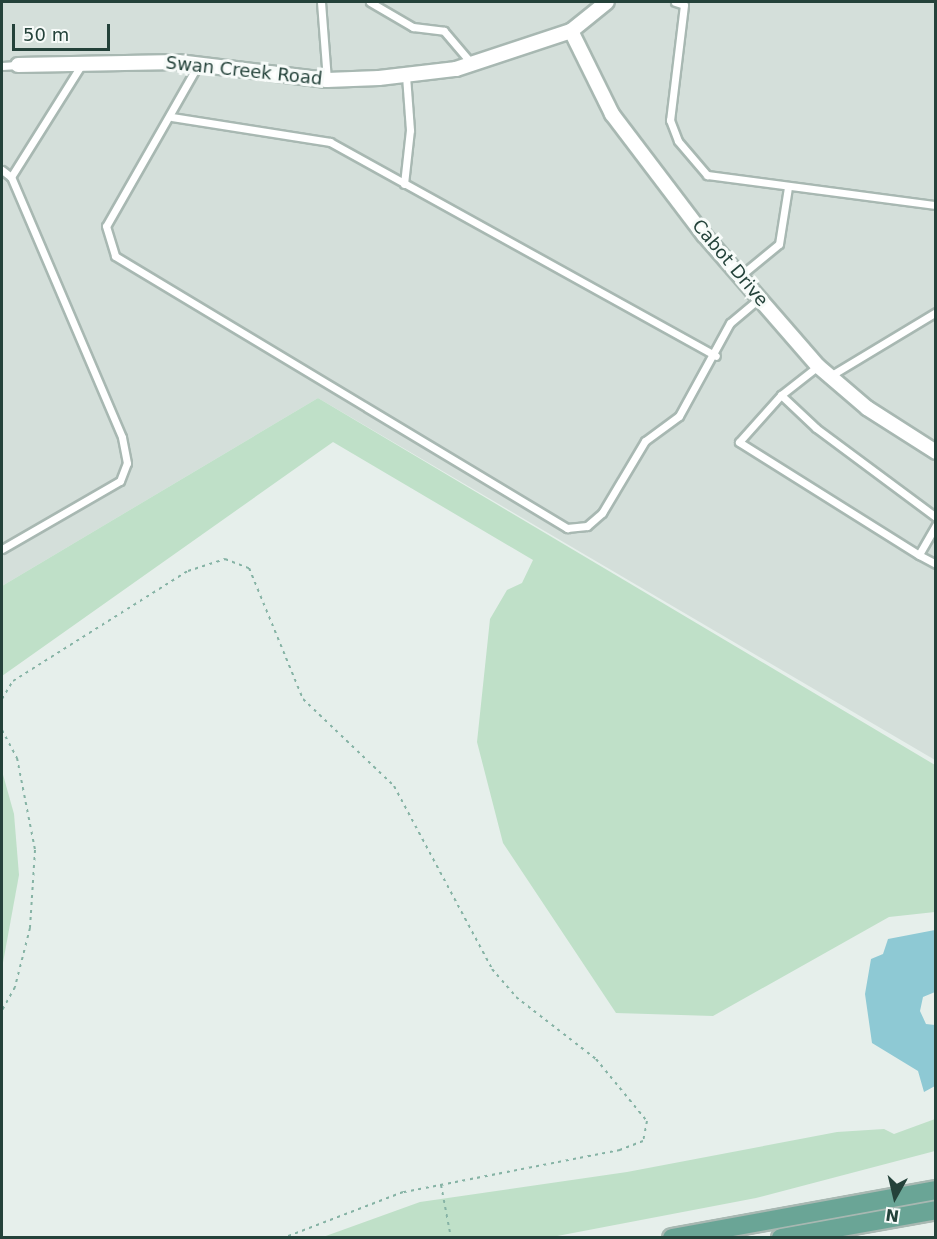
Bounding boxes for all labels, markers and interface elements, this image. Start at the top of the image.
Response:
scale bar [15,12,112,50]
text: 50 m [23,24,69,45]
street label: Swan Creek Road [165,52,323,90]
street label: Cabot Drive [687,215,773,311]
north arrow [865,1167,925,1227]
text: N [884,1205,900,1226]

